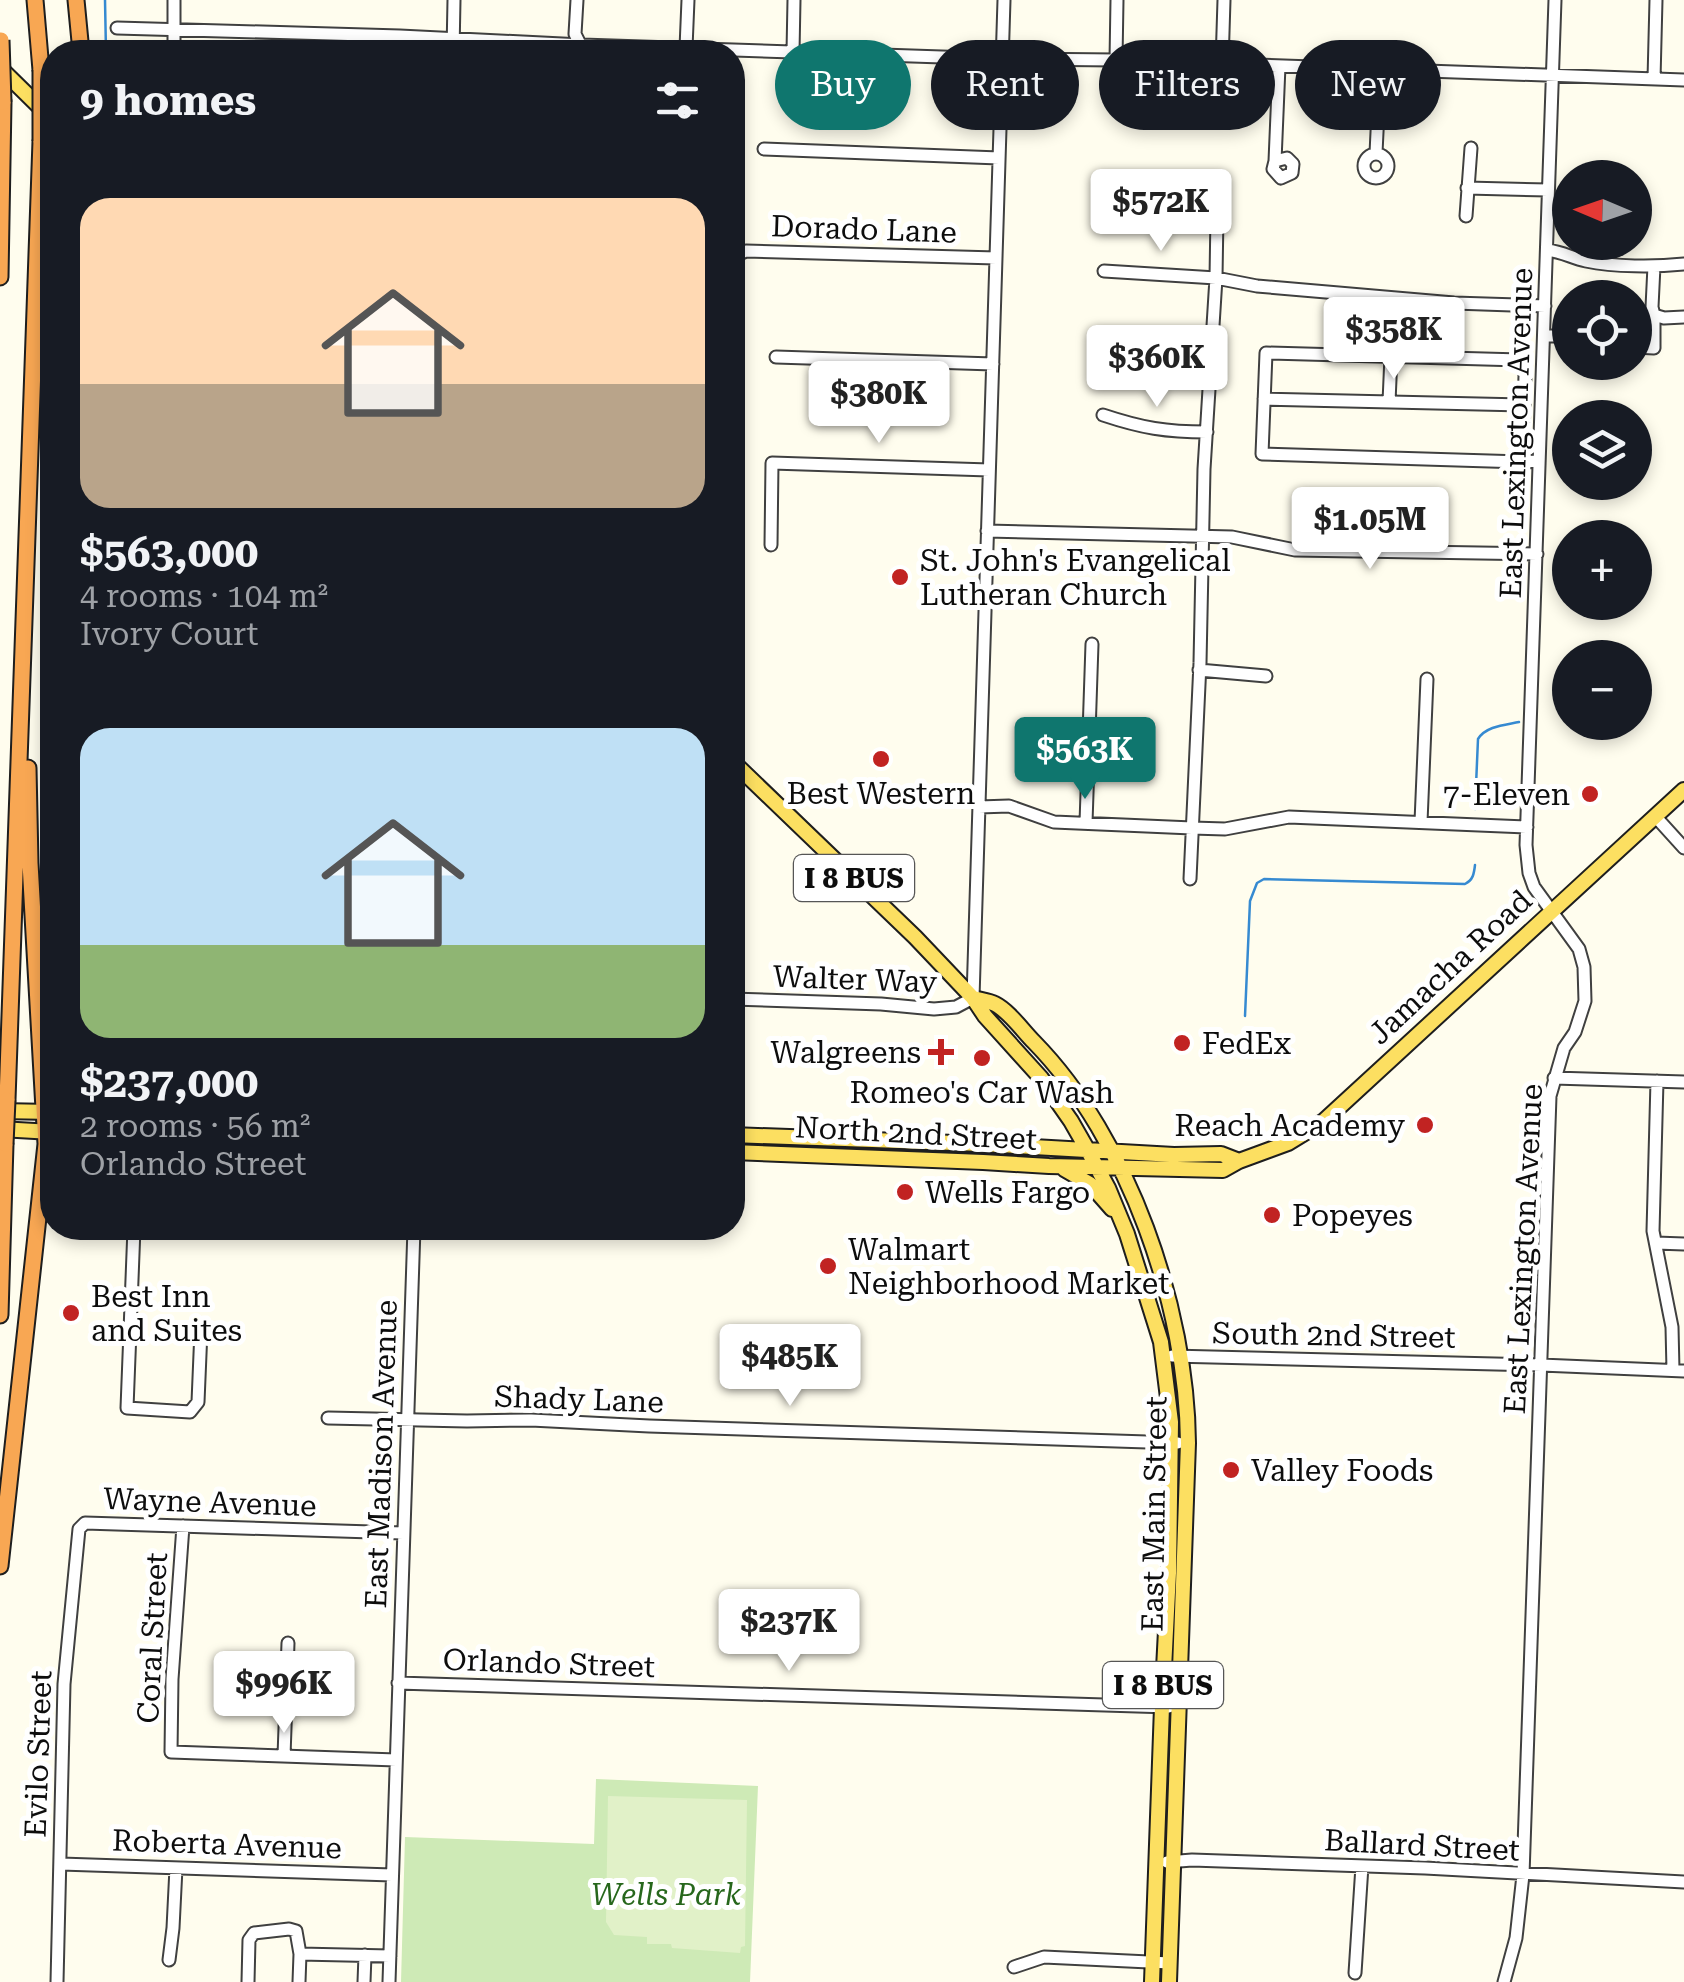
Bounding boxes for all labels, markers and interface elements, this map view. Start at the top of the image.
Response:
chip: Buy [775,40,911,130]
chip: Rent [931,40,1079,130]
chip: Filters [1099,40,1275,130]
chip: New [1295,40,1441,130]
icon: filters [650,73,705,128]
text: 9 homes [80,76,256,125]
north arrow [1552,160,1652,260]
map controls [1552,160,1652,740]
pin: $572K [1091,169,1231,254]
text: $572K [1113,182,1209,220]
street label: Dorado Lane [770,208,958,250]
icon: home [303,263,483,443]
street label: East Lexington Avenue [1493,267,1539,599]
button: locate [1552,280,1652,380]
pin: $358K [1324,297,1464,382]
text: $358K [1346,310,1442,348]
pin: $360K [1087,325,1227,410]
text: $360K [1109,338,1205,376]
pin: $380K [809,361,949,446]
text: $380K [831,374,927,412]
button: layers [1552,400,1652,500]
pin: $1.05M [1289,487,1451,572]
text: $1.05M [1314,500,1426,538]
button: + [1552,520,1652,620]
text: $563,000 [80,528,258,577]
place label: St. John's Evangelical Lutheran Church [920,543,1231,612]
marker: St. John's Evangelical Lutheran Church [889,566,911,588]
text: 4 rooms · 104 m² [80,577,328,615]
text: Ivory Court [80,615,258,653]
button: − [1552,640,1652,740]
pin: $563K [1015,717,1155,802]
text: $563K [1037,730,1133,768]
marker: Best Western [870,748,892,770]
place label: Best Western [787,776,975,811]
place label: 7-Eleven [1443,777,1570,812]
marker: 7-Eleven [1579,783,1601,805]
icon: home [303,793,483,973]
road number: I 8 BUS [794,855,914,901]
street label: Jamacha Road [1361,883,1539,1051]
street label: Walter Way [772,959,938,999]
place label: FedEx [1202,1026,1292,1061]
marker: FedEx [1171,1032,1193,1054]
place label: Walgreens [771,1035,921,1070]
marker: Walgreens [930,1041,952,1063]
marker: Romeo's Car Wash [971,1047,993,1069]
text: $237,000 [80,1058,258,1107]
place label: Romeo's Car Wash [850,1075,1114,1110]
street label: East Lexington Avenue [1497,1083,1549,1415]
text: 2 rooms · 56 m² [80,1107,310,1145]
place label: Reach Academy [1174,1108,1405,1143]
street label: North 2nd Street [794,1109,1038,1157]
marker: Reach Academy [1414,1114,1436,1136]
text: Orlando Street [80,1145,306,1183]
place label: Wells Fargo [925,1175,1090,1210]
marker: Wells Fargo [894,1181,916,1203]
place label: Popeyes [1292,1198,1413,1233]
marker: Popeyes [1261,1204,1283,1226]
place label: Walmart Neighborhood Market [848,1232,1170,1301]
marker: Walmart Neighborhood Market [817,1255,839,1277]
place label: Best Inn and Suites [91,1279,242,1348]
street label: East Madison Avenue [358,1299,404,1609]
marker: Best Inn and Suites [60,1302,82,1324]
street label: South 2nd Street [1212,1315,1456,1355]
pin: $485K [720,1324,860,1409]
text: $485K [742,1337,838,1375]
street label: Shady Lane [494,1379,664,1419]
street label: East Main Street [1134,1396,1174,1632]
place label: Valley Foods [1251,1453,1433,1488]
marker: Valley Foods [1220,1459,1242,1481]
street label: Wayne Avenue [103,1481,317,1523]
street label: Coral Street [130,1552,174,1724]
pin: $237K [719,1589,859,1674]
text: $237K [741,1602,837,1640]
street label: Orlando Street [442,1642,656,1684]
pin: $996K [214,1651,354,1736]
road number: I 8 BUS [1103,1662,1223,1708]
text: $996K [236,1664,332,1702]
street label: Evilo Street [18,1670,58,1838]
street label: Roberta Avenue [112,1822,342,1866]
street label: Ballard Street [1323,1822,1521,1868]
park label: Wells Park [591,1877,742,1912]

